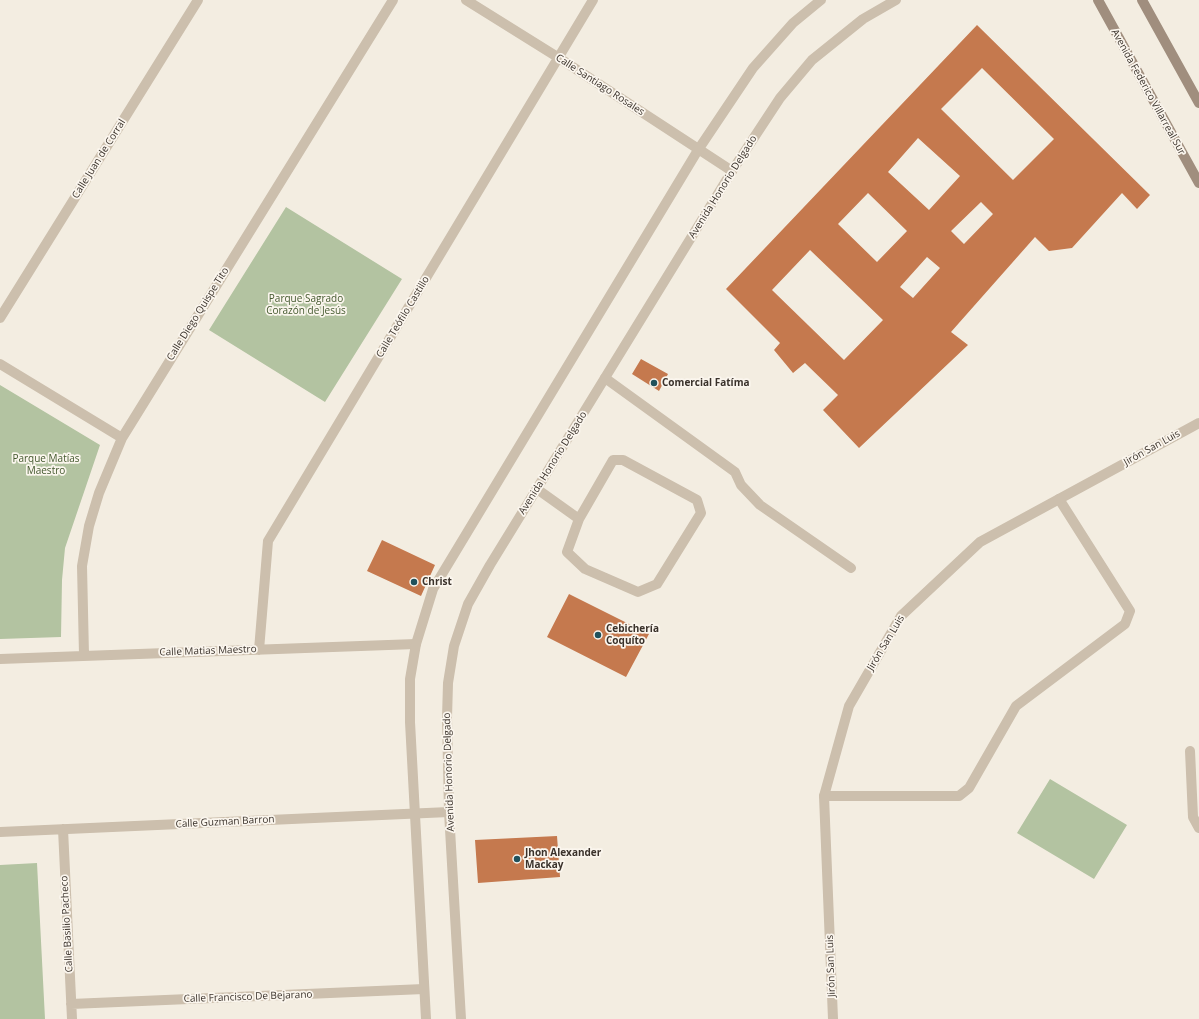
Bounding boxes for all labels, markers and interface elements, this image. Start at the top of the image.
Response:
street label: Avenida Federico Villarreal Sur [1108,27,1188,157]
street label: Calle Santiago Rosales [553,52,647,118]
street label: Calle Juan de Corral [70,117,128,201]
street label: Avenida Honorio Delgado [686,133,760,241]
street label: Calle Diego Quispe Tito [164,265,232,363]
street label: Calle Teófilo Castillo [374,274,432,360]
park label: Parque Sagrado Corazón de Jesús [266,293,346,316]
place label: Comercial Fatíma [662,377,749,389]
marker: Comercial Fatíma [649,378,659,388]
street label: Avenida Honorio Delgado [516,409,590,517]
street label: Jirón San Luis [1122,428,1182,468]
park label: Parque Matías Maestro [12,453,80,476]
place label: Christ [422,576,452,588]
marker: Christ [409,577,419,587]
street label: Jirón San Luis [865,613,907,673]
place label: Cebichería Coquíto [606,623,659,646]
marker: Cebichería Coquíto [593,630,603,640]
street label: Calle Matias Maestro [159,643,257,659]
street label: Avenida Honorio Delgado [441,712,457,832]
street label: Calle Guzman Barron [175,813,275,831]
place label: Jhon Alexander Mackay [525,847,601,870]
marker: Jhon Alexander Mackay [512,854,522,864]
street label: Calle Basilio Pacheco [58,875,76,973]
street label: Jirón San Luis [824,935,838,997]
street label: Calle Francisco De Bejarano [183,989,313,1005]

